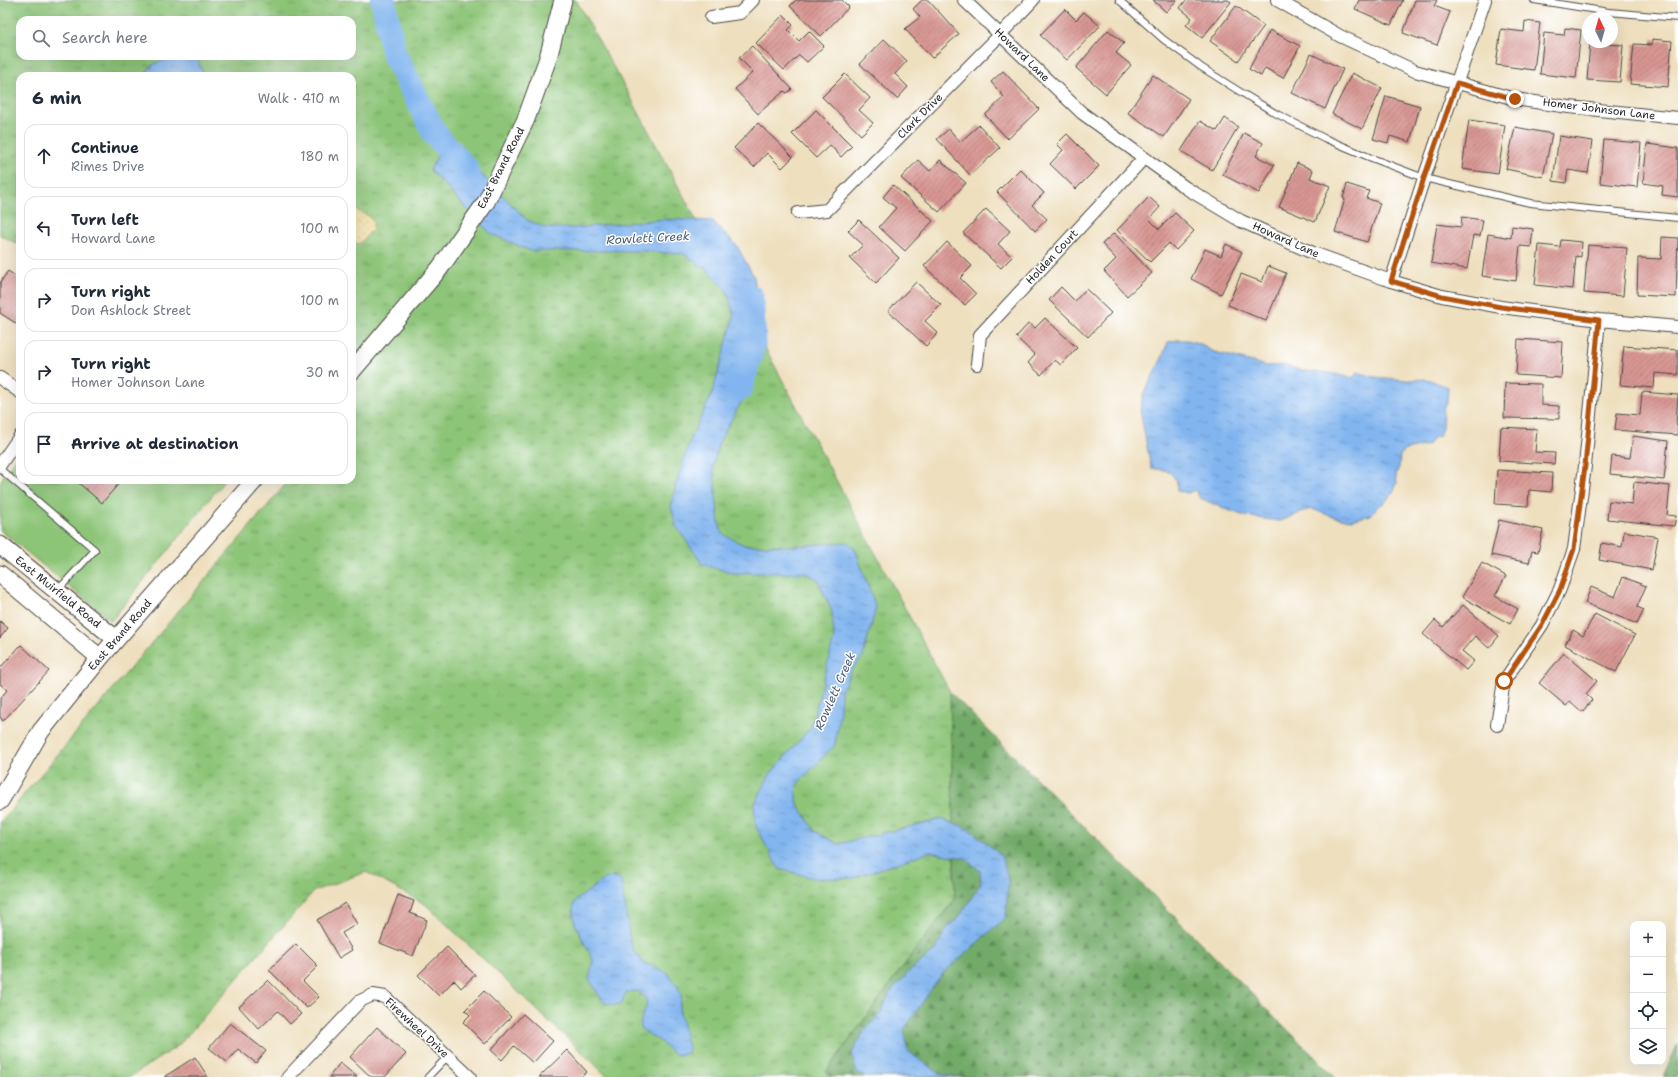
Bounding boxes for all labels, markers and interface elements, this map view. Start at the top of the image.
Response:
north arrow [1582,12,1618,48]
search box [16,16,356,60]
street label: Howard Lane [991,25,1053,85]
icon: search [30,27,52,49]
text: Search here [62,28,148,48]
text: 6 min [32,87,82,109]
text: Walk · 410 m [258,90,340,107]
street label: Clark Drive [894,90,946,142]
route end [1506,90,1524,108]
street label: Homer Johnson Lane [1542,95,1656,123]
street label: East Brand Road [474,124,528,212]
text: Continue [71,138,139,158]
icon: ahead [33,145,55,167]
text: 180 m [300,148,339,165]
text: Rimes Drive [71,158,145,175]
text: Turn left [71,210,139,230]
icon: left [33,217,55,239]
street label: Howard Lane [1250,219,1322,261]
text: 100 m [300,220,339,237]
street label: Holden Court [1023,226,1082,288]
water label: Rowlett Creek [606,228,690,248]
text: Howard Lane [71,230,156,247]
text: Turn right [71,282,151,302]
icon: right [33,289,55,311]
text: 100 m [300,292,339,309]
text: Don Ashlock Street [71,302,191,319]
text: Turn right [71,354,151,374]
icon: right [33,361,55,383]
text: 30 m [305,364,339,381]
text: Homer Johnson Lane [71,374,205,391]
icon: arrive [33,433,55,455]
text: Arrive at destination [71,434,239,454]
street label: East Muirfield Road [12,553,104,631]
street label: East Brand Road [85,596,155,674]
water label: Rowlett Creek [811,650,859,732]
route start [1495,672,1513,690]
map controls [1630,921,1666,1065]
button: + [1630,921,1666,957]
button: − [1630,957,1666,993]
button: locate [1630,993,1666,1029]
street label: Firewheel Drive [382,994,452,1062]
button: layers [1630,1029,1666,1065]

